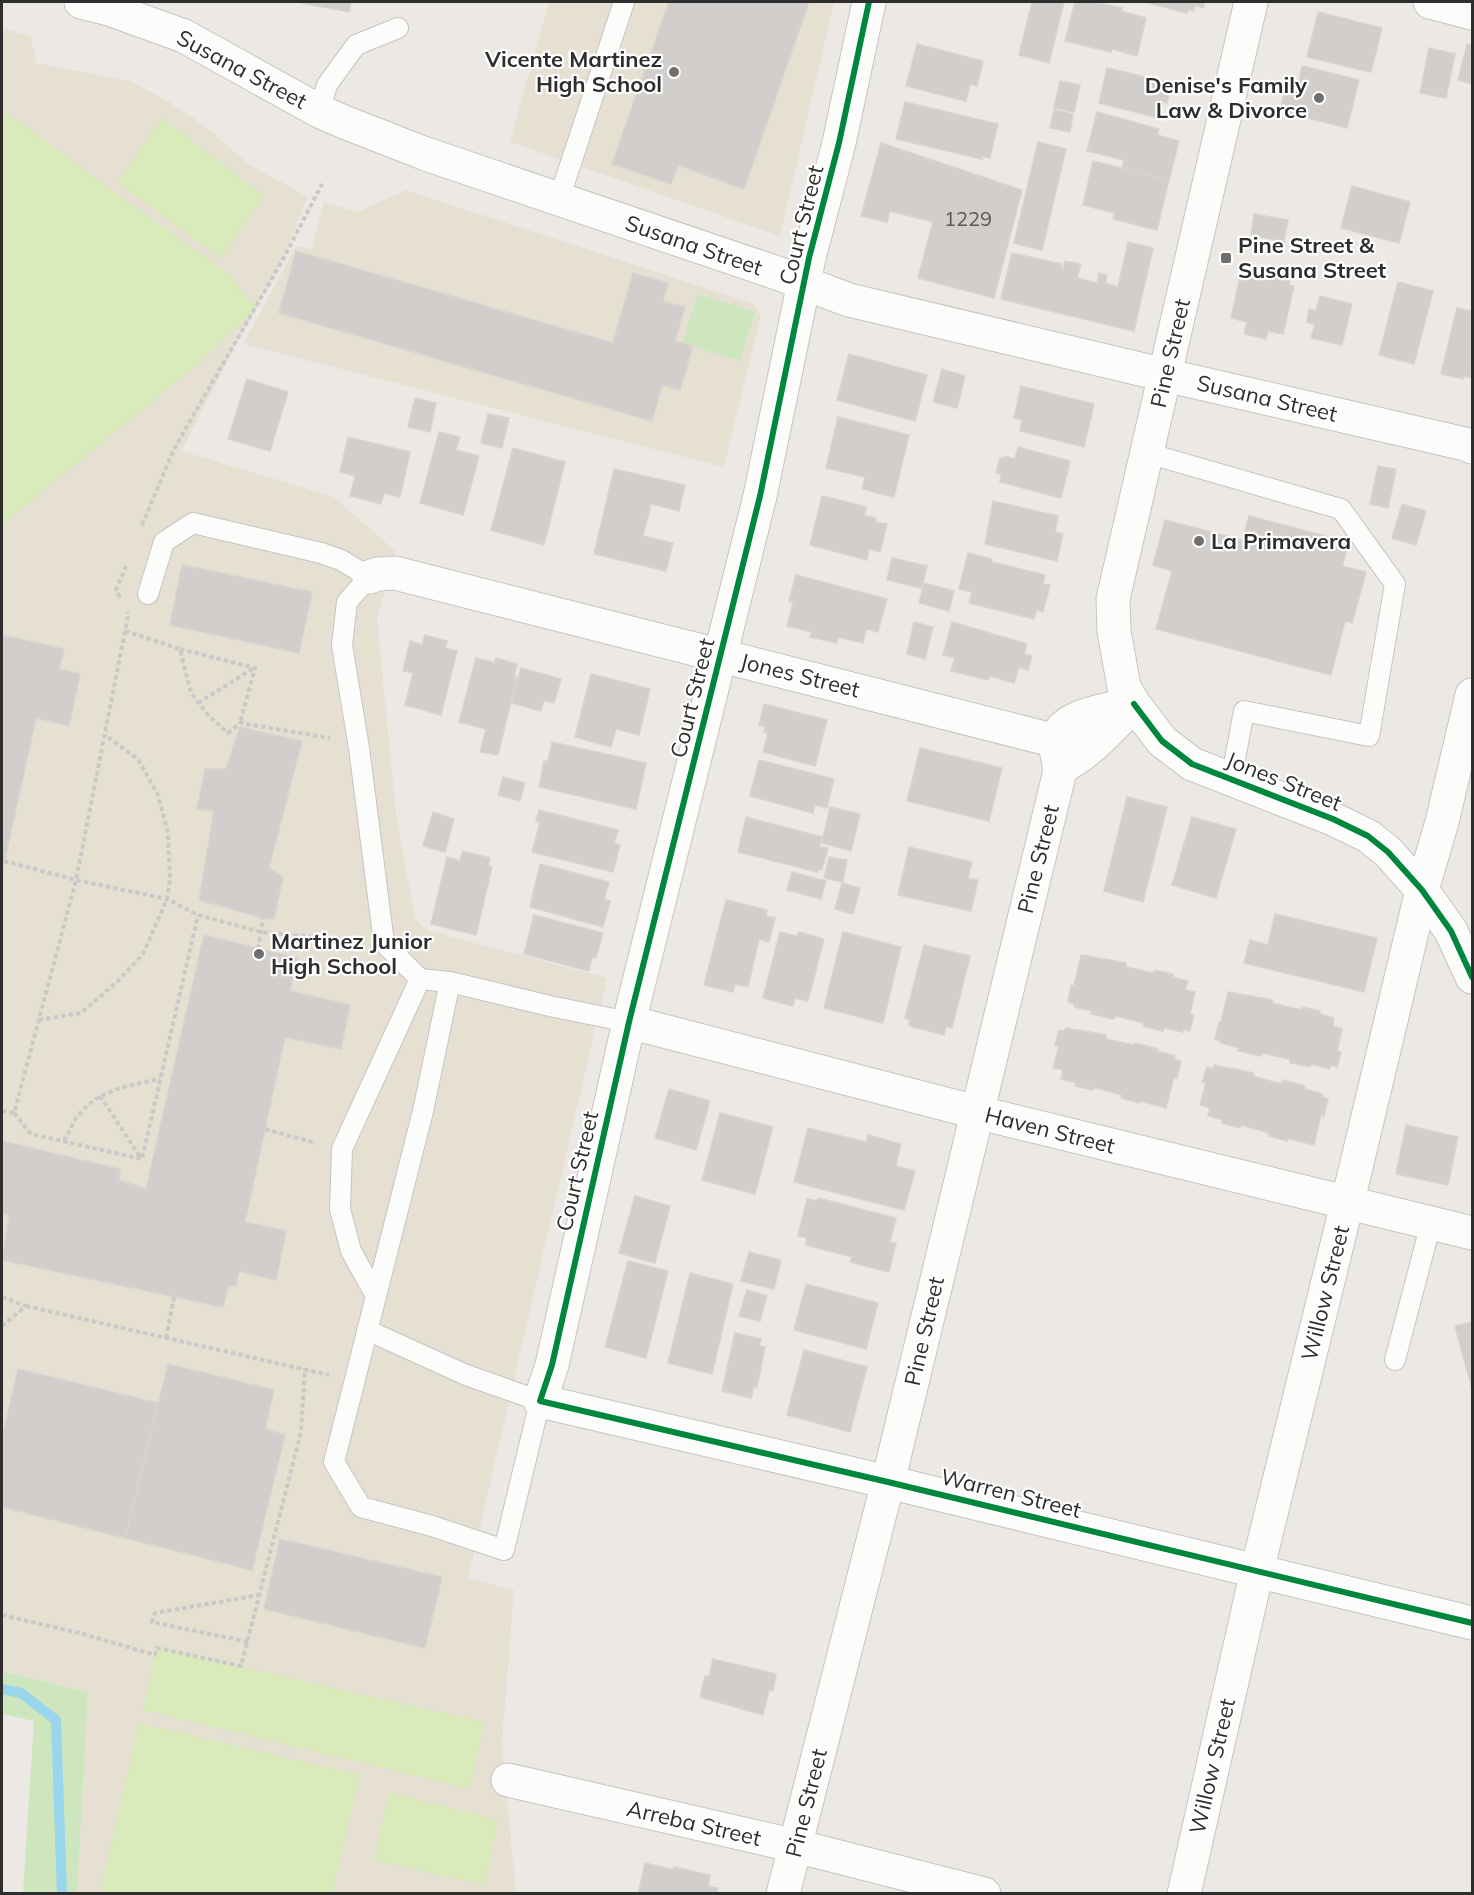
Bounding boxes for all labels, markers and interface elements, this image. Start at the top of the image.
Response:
street label: Susana Street [172,23,312,115]
place label: Vicente Martinez High School [484,45,662,98]
marker: Vicente Martinez High School [667,65,681,79]
place label: Denise's Family Law & Divorce [1145,71,1307,124]
marker: Denise's Family Law & Divorce [1312,91,1326,105]
street label: Court Street [773,162,829,288]
house number: 1229 [944,206,992,231]
street label: Susana Street [622,208,767,282]
place label: Pine Street & Susana Street [1238,231,1386,284]
marker: Pine Street & Susana Street [1219,251,1233,265]
street label: Pine Street [1144,295,1196,410]
street label: Susana Street [1194,368,1340,428]
place label: La Primavera [1211,527,1351,555]
marker: La Primavera [1192,534,1206,548]
street label: Court Street [664,635,720,761]
street label: Jones Street [737,647,863,703]
street label: Jones Street [1222,745,1346,817]
street label: Pine Street [1011,801,1065,916]
place label: Martinez Junior High School [271,927,432,980]
marker: Martinez Junior High School [252,947,266,961]
street label: Haven Street [982,1100,1118,1160]
street label: Court Street [550,1108,604,1234]
street label: Willow Street [1295,1222,1355,1363]
street label: Pine Street [898,1273,950,1388]
street label: Warren Street [938,1462,1084,1524]
street label: Willow Street [1183,1695,1241,1837]
street label: Pine Street [779,1745,833,1860]
street label: Arreba Street [624,1794,764,1852]

